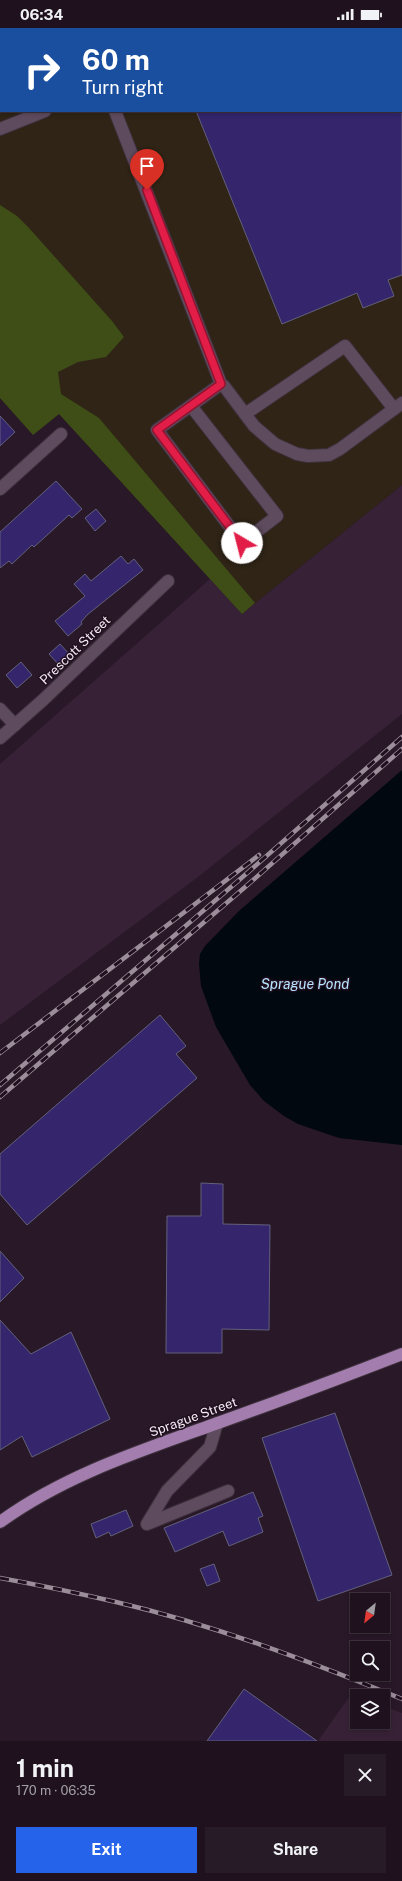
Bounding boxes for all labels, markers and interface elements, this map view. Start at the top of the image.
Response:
text: 06:34 [20,6,63,23]
text: 60 m [82,43,150,76]
icon: right [16,44,68,96]
text: Turn right [82,77,164,98]
pin [130,149,164,190]
icon: arrive [136,155,158,177]
position arrow [221,522,263,564]
street label: Prescott Street [37,613,113,687]
water label: Sprague Pond [261,976,349,992]
street label: Sprague Street [147,1394,239,1440]
north arrow [350,1593,390,1633]
map controls [350,1593,390,1729]
button: search [350,1641,390,1681]
button: layers [350,1689,390,1729]
text: 1 min [16,1754,74,1782]
button: close [344,1754,386,1796]
text: 170 m · 06:35 [16,1783,96,1798]
button: Exit [16,1827,197,1873]
button: Share [205,1827,386,1873]

